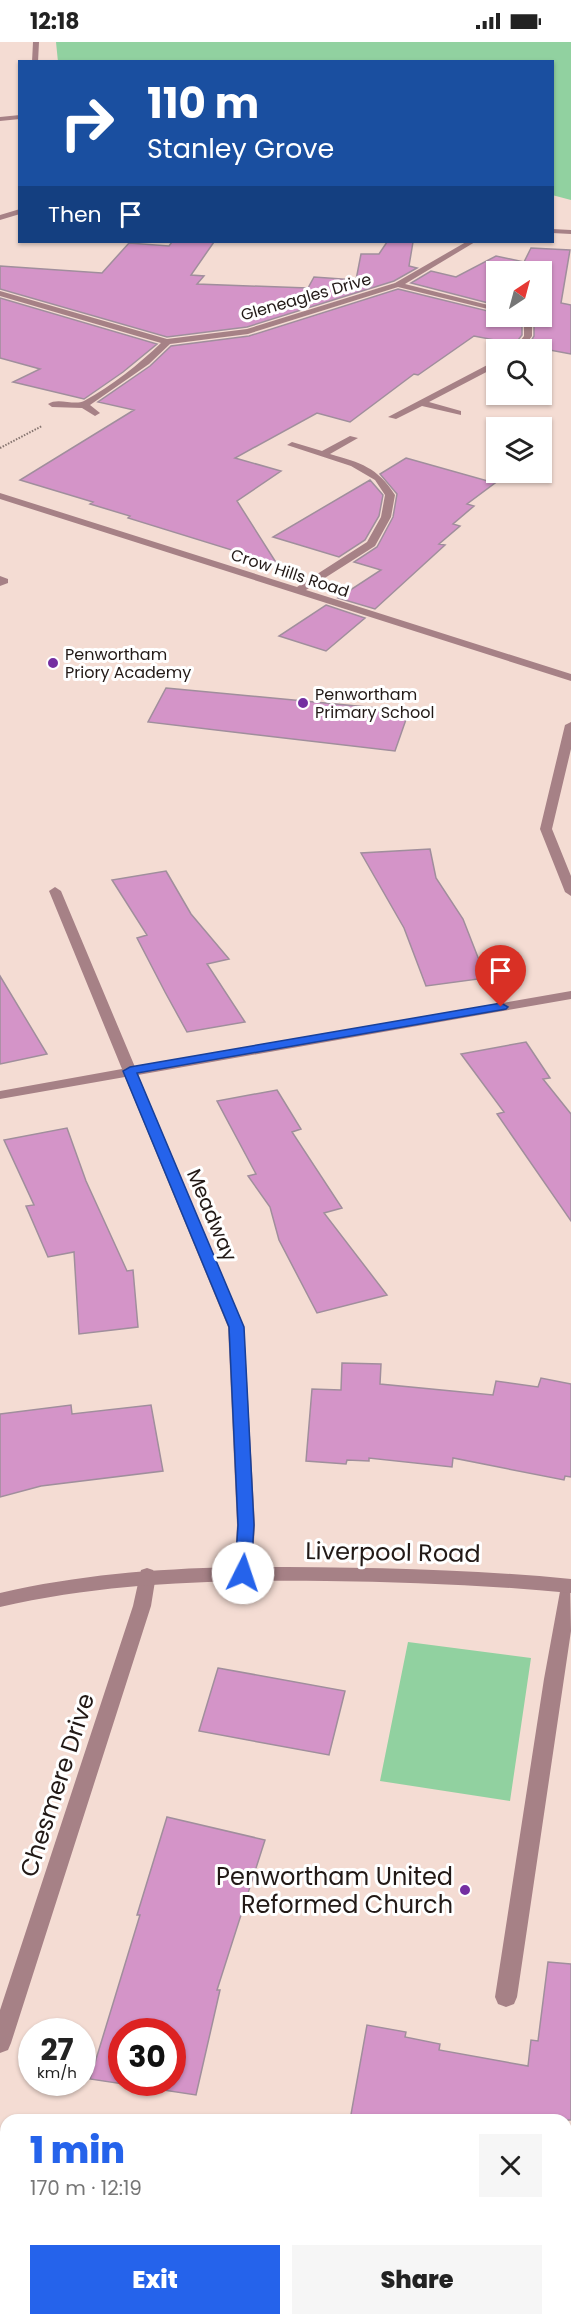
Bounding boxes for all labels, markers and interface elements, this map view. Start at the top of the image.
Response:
text: 12:18 [30,6,80,37]
text: 110 m [147,74,259,133]
icon: right [48,84,126,162]
text: Stanley Grove [147,130,334,167]
icon: arrive [114,198,147,231]
text: Then [48,199,102,230]
north arrow [486,261,552,327]
map controls [486,261,552,483]
street label: Gleneagles Drive [238,267,374,327]
button: search [486,339,552,405]
button: layers [486,417,552,483]
street label: Crow Hills Road [228,543,352,603]
place label: Penwortham Priory Academy [65,643,191,684]
marker: Penwortham Priory Academy [46,656,60,670]
place label: Penwortham Primary School [315,683,434,724]
marker: Penwortham Primary School [296,696,310,710]
pin [475,945,526,1007]
icon: arrive [484,954,517,987]
street label: Meadway [180,1164,244,1266]
street label: Liverpool Road [305,1534,481,1570]
position arrow [211,1541,275,1605]
street label: Chesmere Drive [12,1689,102,1881]
place label: Penwortham United Reformed Church [216,1860,453,1921]
marker: Penwortham United Reformed Church [458,1883,472,1897]
speed limit sign: 30 [108,2018,186,2096]
text: 27 [40,2028,74,2071]
text: km/h [37,2062,77,2083]
text: 1 min [30,2125,125,2176]
button: close [479,2134,542,2197]
text: 170 m · 12:19 [30,2174,142,2202]
button: Exit [30,2245,280,2314]
button: Share [292,2245,542,2314]

